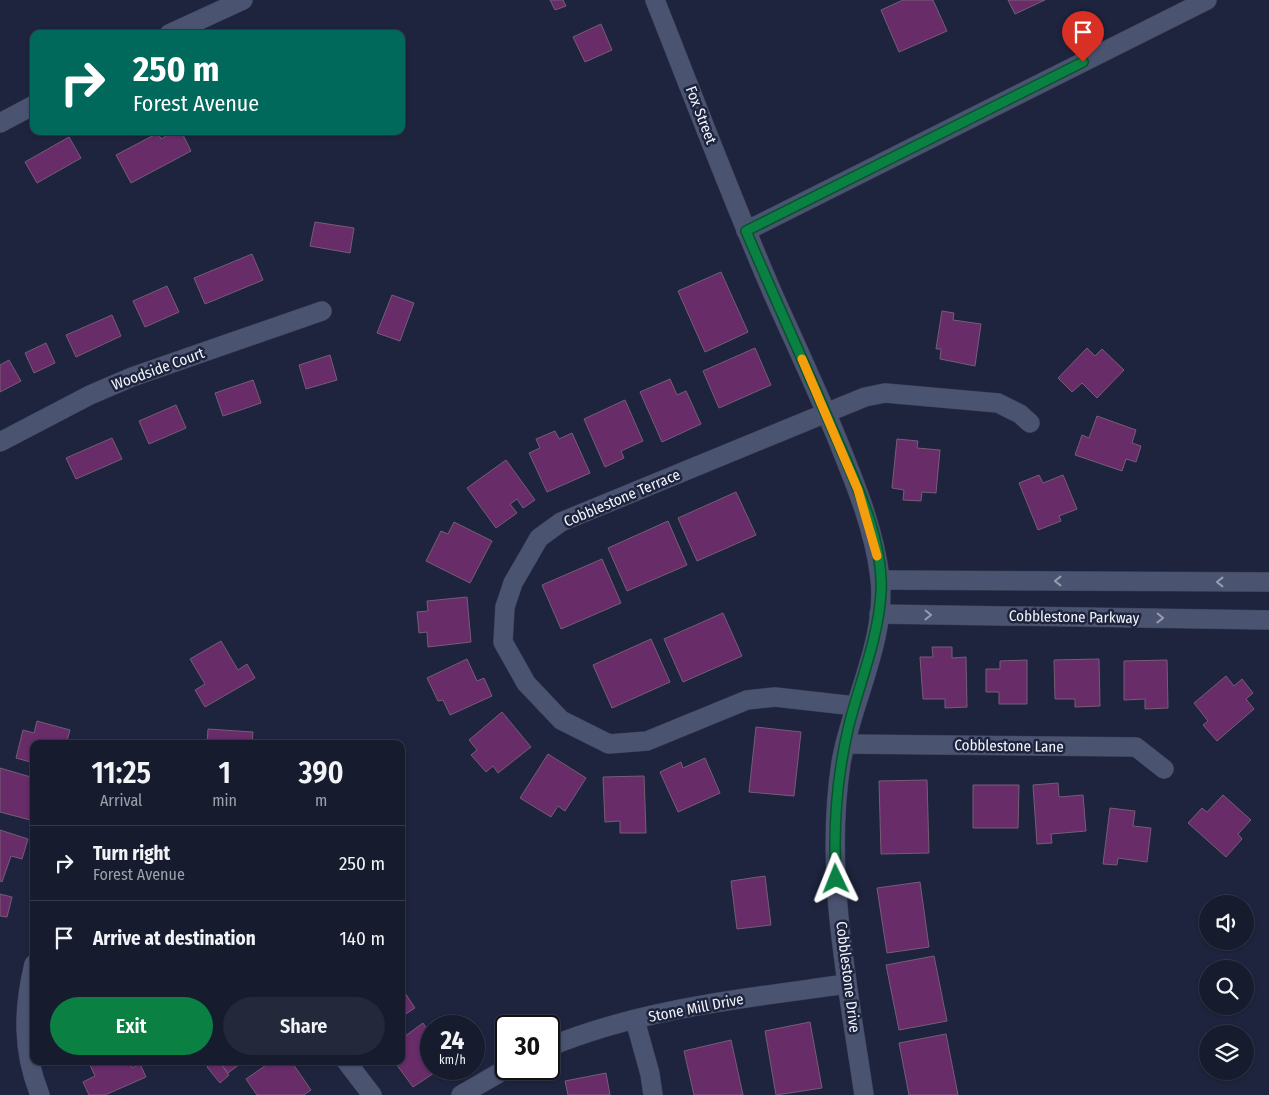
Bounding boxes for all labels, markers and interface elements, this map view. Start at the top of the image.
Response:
pin [1062,11,1104,62]
icon: arrive [1069,18,1097,46]
text: 250 m [133,48,220,90]
icon: right [50,50,115,115]
street label: Fox Street [682,83,720,147]
text: Forest Avenue [133,90,259,117]
street label: Woodside Court [109,344,207,394]
street label: Cobblestone Terrace [561,465,683,531]
one-way arrow [1054,576,1062,586]
one-way arrow [1216,577,1224,587]
street label: Cobblestone Parkway [1009,607,1140,627]
one-way arrow [924,610,932,620]
one-way arrow [1157,613,1165,623]
street label: Cobblestone Lane [954,736,1064,756]
text: 11:25 [91,755,151,791]
text: 1 [218,755,231,791]
text: 390 [298,755,344,791]
text: Arrival [100,791,142,810]
text: min [212,791,237,810]
text: m [315,791,327,810]
text: Turn right [93,842,170,865]
icon: right [50,849,78,877]
text: 250 m [339,852,385,875]
position arrow [809,852,861,904]
text: Forest Avenue [93,865,185,884]
map controls [1199,895,1254,1080]
button: sound [1199,895,1254,950]
street label: Cobblestone Drive [832,920,864,1034]
icon: arrive [50,924,78,952]
text: Arrive at destination [93,927,256,950]
text: 140 m [339,927,385,950]
button: search [1199,960,1254,1015]
street label: Stone Mill Drive [647,990,745,1026]
button: Exit [50,997,213,1055]
button: Share [223,997,385,1055]
speed limit sign: 30 [495,1015,560,1080]
button: layers [1199,1025,1254,1080]
text: 24 [441,1026,464,1056]
text: km/h [439,1053,466,1067]

